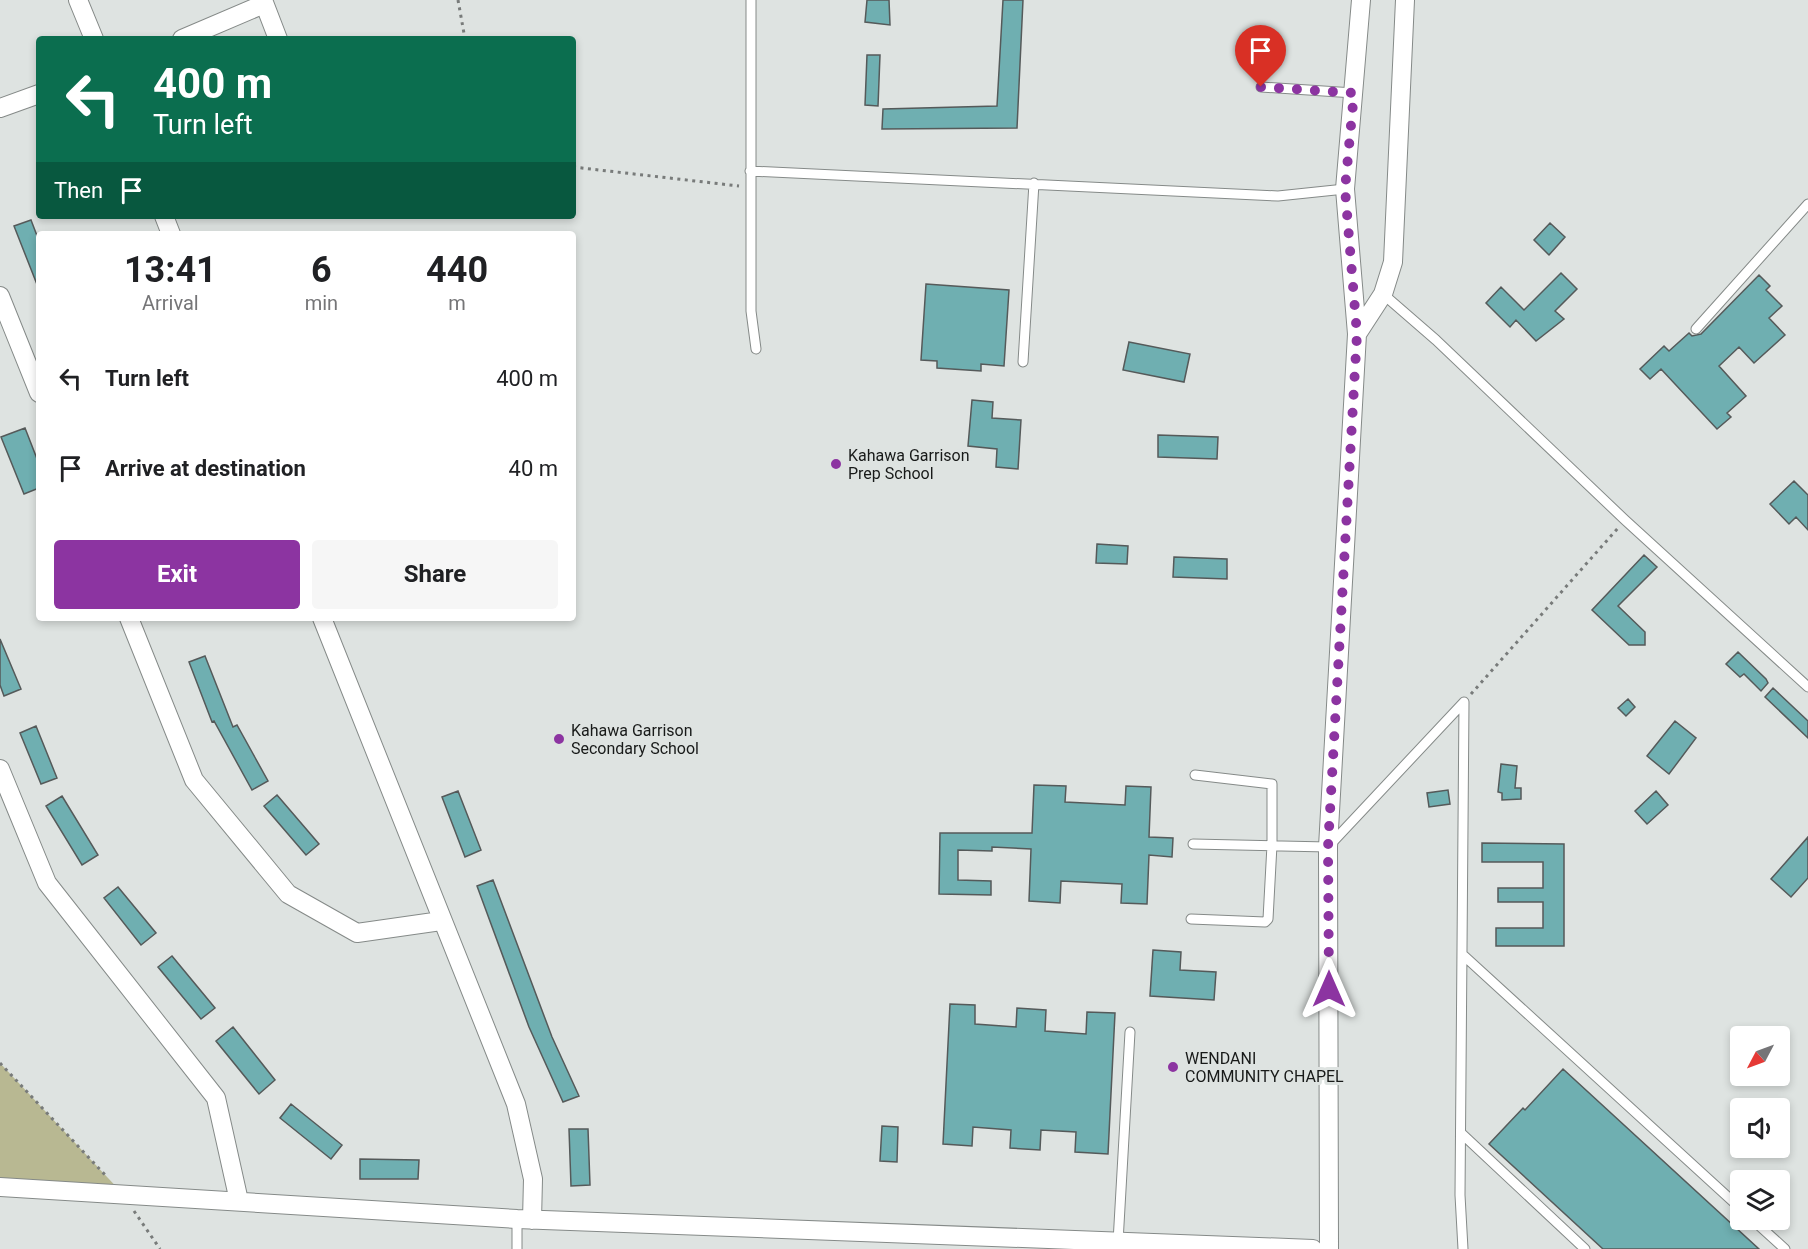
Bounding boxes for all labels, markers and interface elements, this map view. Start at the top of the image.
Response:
pin [1235,25,1286,87]
icon: arrive [1244,34,1277,67]
text: 400 m [153,59,272,108]
icon: left [54,60,132,138]
text: Turn left [153,109,253,141]
icon: arrive [115,174,148,207]
text: Then [54,178,103,203]
text: 13:41 [124,249,217,291]
text: 6 [311,249,332,291]
text: 440 [426,249,488,291]
text: Arrival [142,291,199,315]
text: min [305,291,338,315]
text: m [448,291,466,315]
icon: left [54,362,87,395]
text: Turn left [105,366,189,391]
text: 400 m [496,366,558,391]
place label: Kahawa Garrison Prep School [848,446,970,483]
icon: arrive [54,452,87,485]
text: Arrive at destination [105,456,306,481]
text: 40 m [509,456,558,481]
marker: Kahawa Garrison Prep School [829,457,843,471]
button: Exit [54,540,300,609]
button: Share [312,540,558,609]
place label: Kahawa Garrison Secondary School [571,721,699,758]
marker: Kahawa Garrison Secondary School [552,732,566,746]
position arrow [1297,957,1361,1021]
north arrow [1730,1026,1790,1086]
map controls [1730,1026,1790,1230]
place label: WENDANI COMMUNITY CHAPEL [1185,1049,1344,1086]
marker: WENDANI COMMUNITY CHAPEL [1166,1060,1180,1074]
button: sound [1730,1098,1790,1158]
button: layers [1730,1170,1790,1230]

